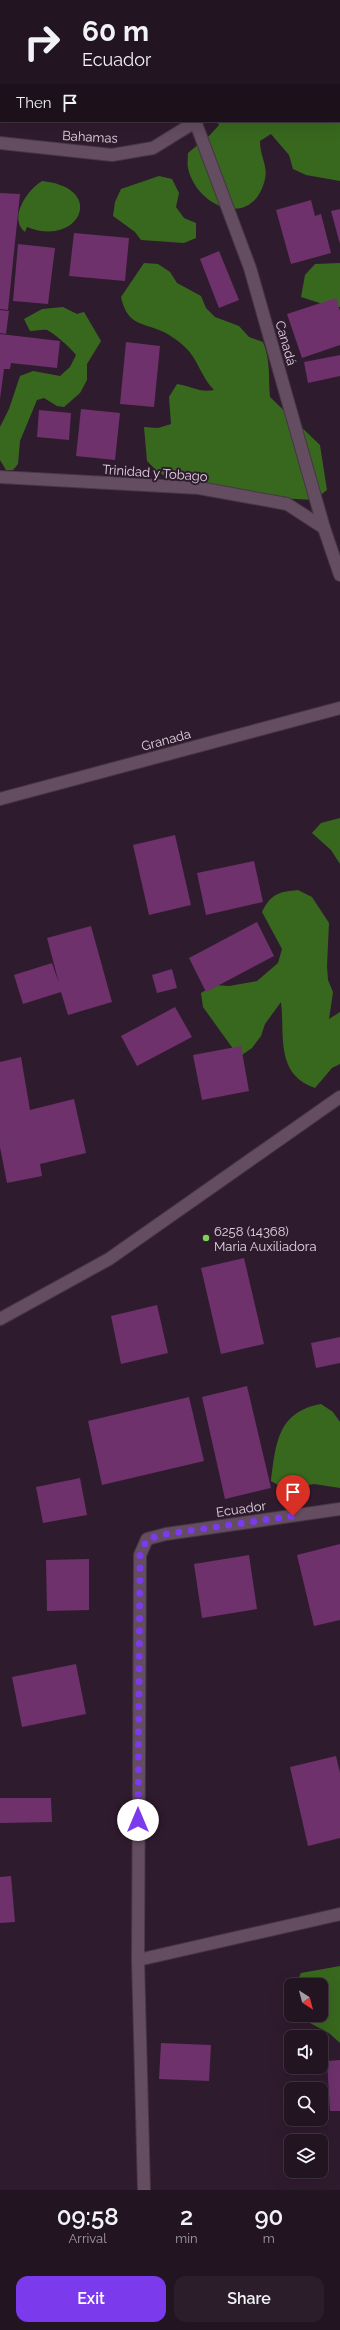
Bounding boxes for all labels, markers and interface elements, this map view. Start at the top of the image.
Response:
text: 60 m [82,15,149,48]
icon: right [16,16,68,68]
text: Ecuador [82,49,151,70]
icon: arrive [59,92,81,114]
text: Then [16,94,51,112]
street label: Bahamas [62,128,118,146]
street label: Canadá [272,319,300,367]
street label: Trinidad y Tobago [102,462,208,484]
street label: Granada [140,726,192,754]
place label: 6258 (14368) Maria Auxiliadora [214,1224,316,1254]
marker: 6258 (14368) Maria Auxiliadora [201,1233,211,1243]
pin [276,1475,310,1516]
icon: arrive [282,1481,304,1503]
street label: Ecuador [215,1498,267,1520]
position arrow [117,1799,159,1841]
north arrow [284,1978,328,2022]
map controls [284,1978,328,2178]
button: sound [284,2030,328,2074]
button: search [284,2082,328,2126]
button: layers [284,2134,328,2178]
text: 09:58 [57,2202,119,2231]
text: 2 [180,2202,193,2231]
text: 90 [254,2202,283,2231]
text: Arrival [69,2231,107,2246]
text: min [175,2231,198,2246]
text: m [263,2231,275,2246]
button: Exit [16,2276,166,2322]
button: Share [174,2276,324,2322]

